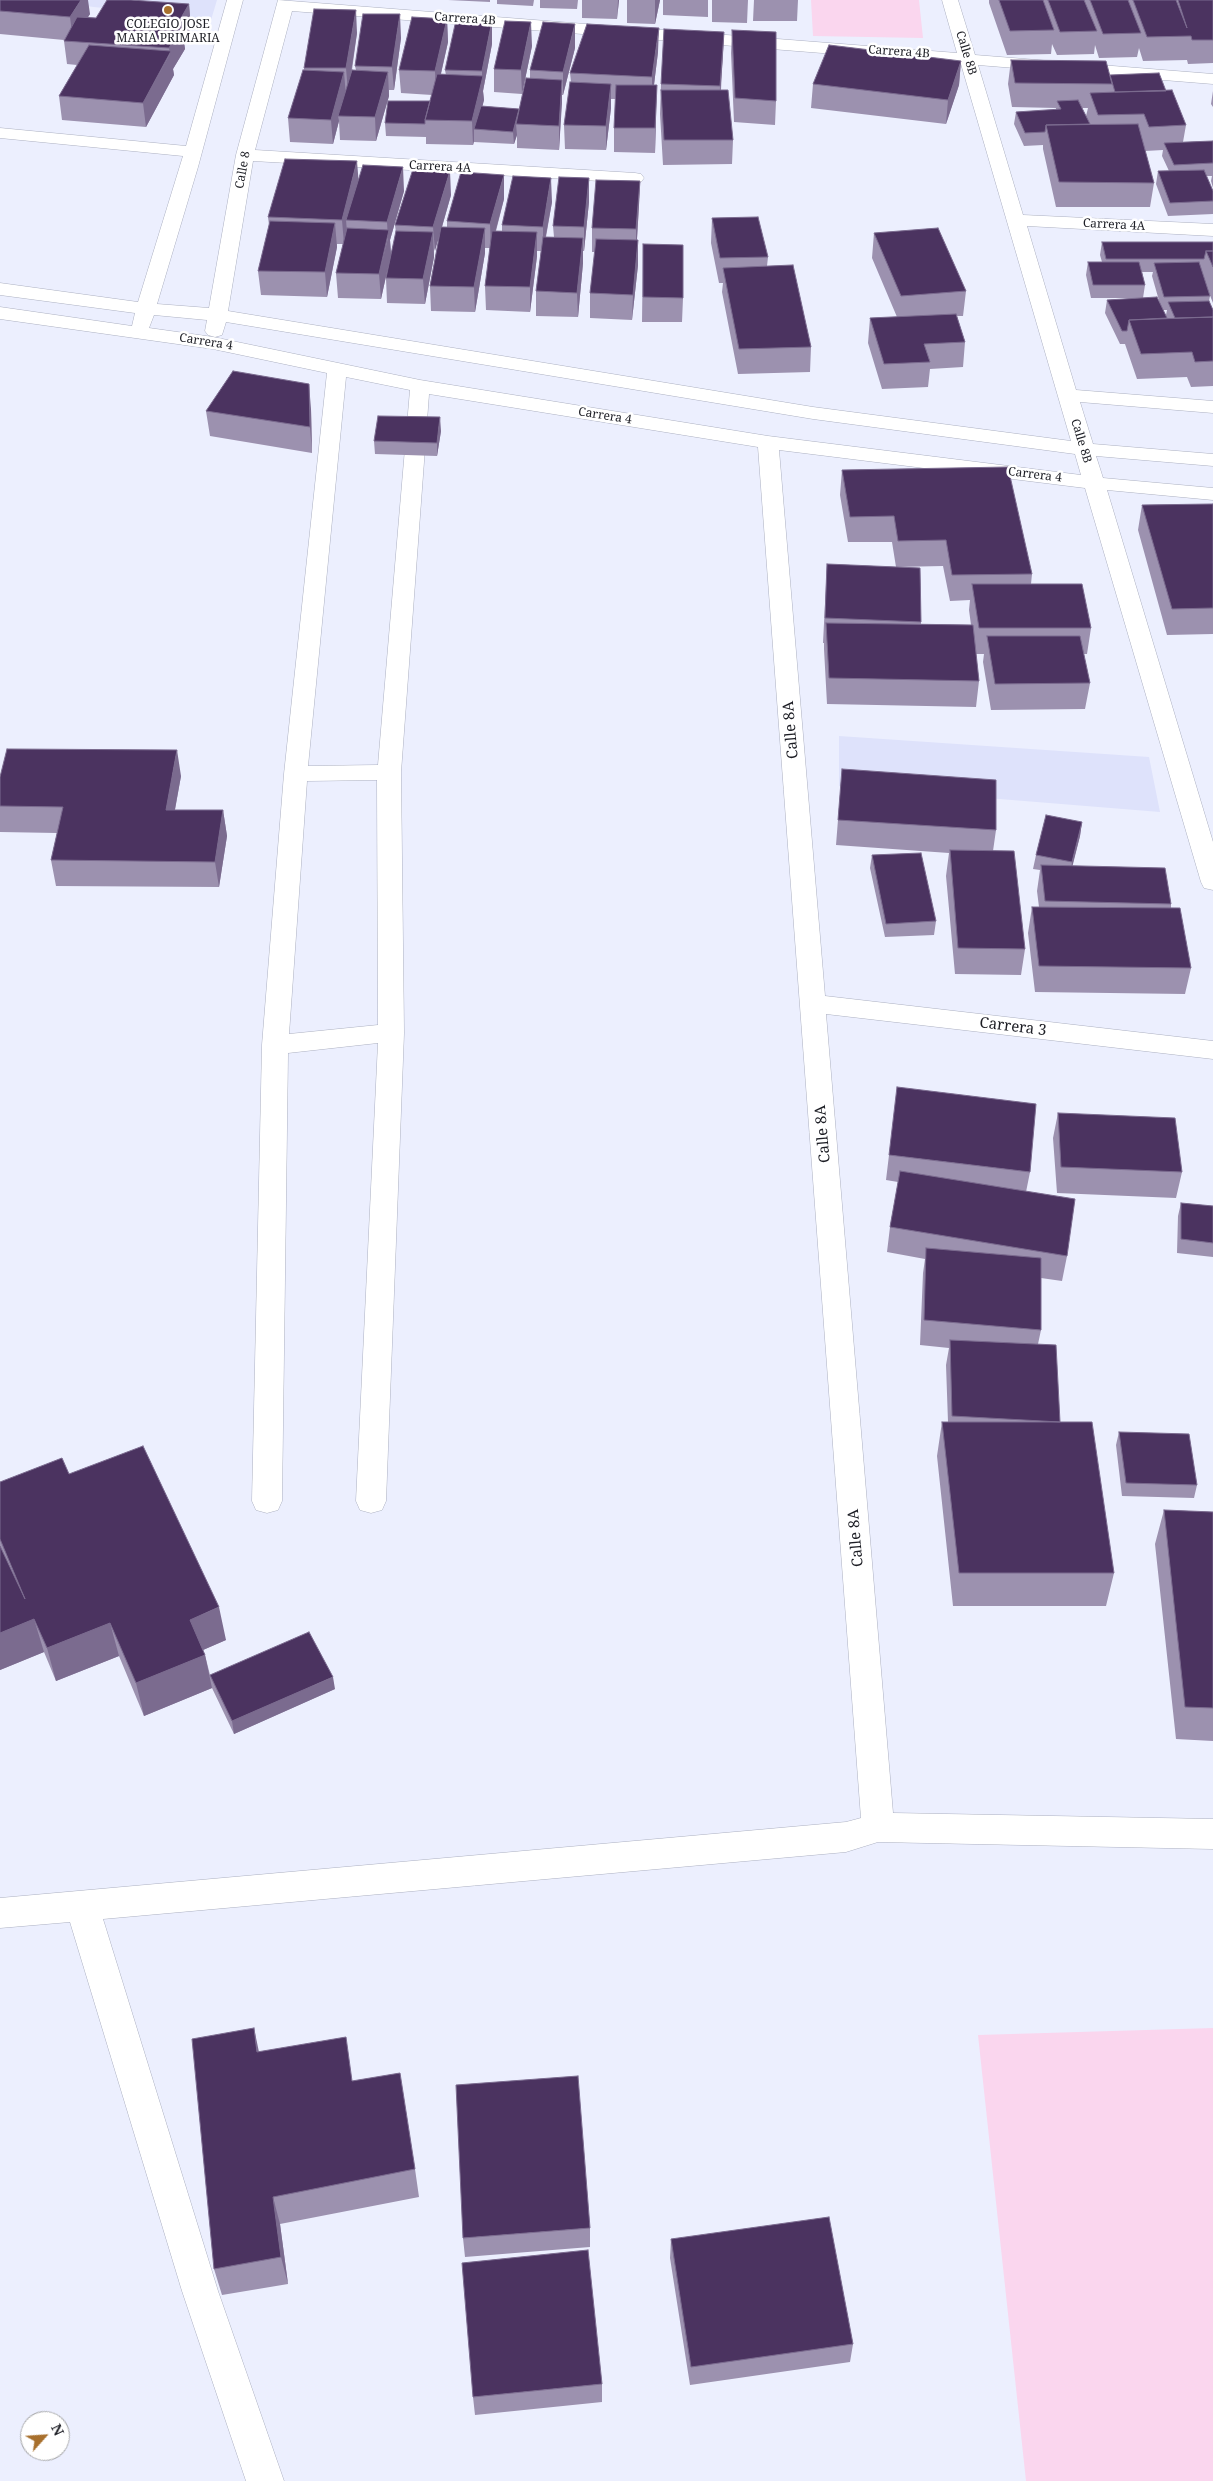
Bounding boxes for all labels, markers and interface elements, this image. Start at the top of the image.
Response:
marker: COLEGIO JOSE MARIA PRIMARIA [162,4,174,16]
street label: Carrera 4B [434,10,496,28]
place label: COLEGIO JOSE MARIA PRIMARIA [116,18,220,46]
street label: Calle 8B [952,29,980,77]
street label: Carrera 4B [868,43,930,61]
street label: Calle 8 [233,150,253,190]
street label: Carrera 4A [409,158,471,176]
street label: Carrera 4A [1083,216,1145,234]
street label: Carrera 4 [178,331,234,353]
street label: Carrera 4 [577,405,633,427]
street label: Calle 8B [1067,417,1095,465]
street label: Carrera 4 [1007,465,1063,485]
street label: Calle 8A [780,700,802,760]
street label: Carrera 3 [979,1014,1047,1040]
street label: Calle 8A [812,1104,834,1164]
street label: Calle 8A [845,1508,867,1568]
north arrow [20,2411,70,2461]
text: N [47,2421,69,2439]

